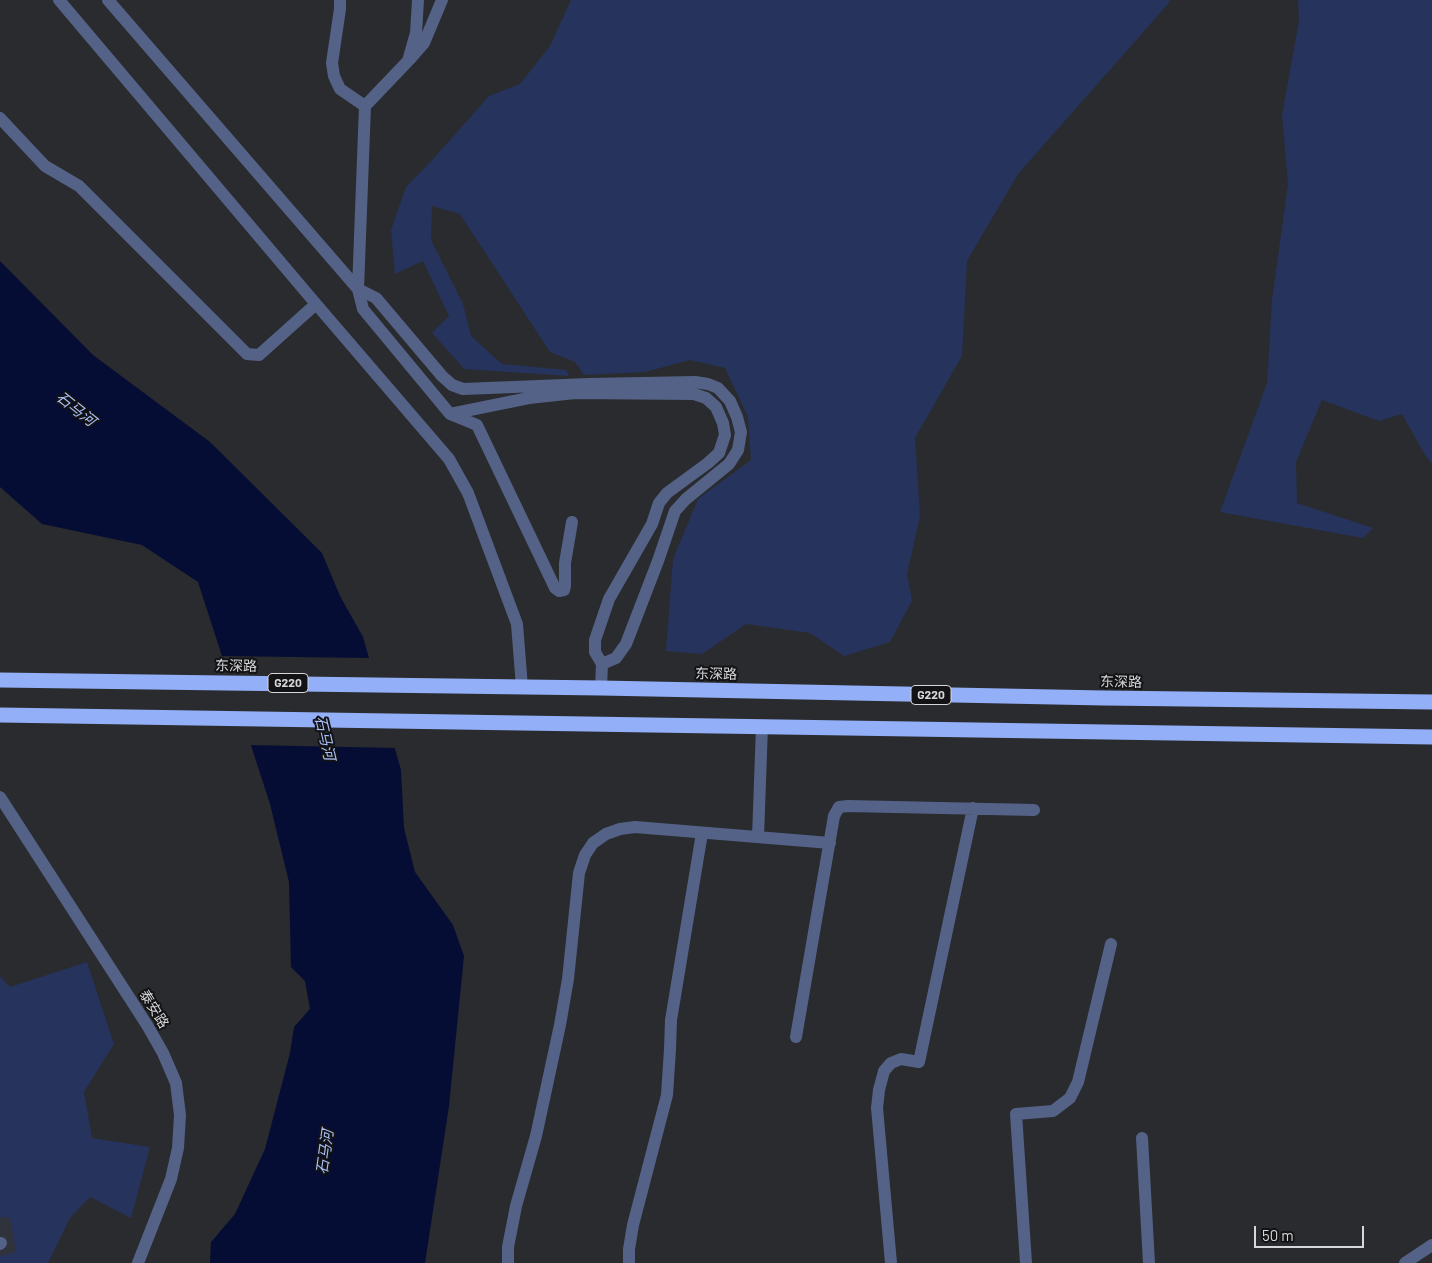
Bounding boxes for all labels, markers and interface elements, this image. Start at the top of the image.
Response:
water label: 石马河 [53,388,99,430]
street label: 东深路 [215,657,257,675]
street label: 东深路 [695,665,737,683]
street label: 东深路 [1100,673,1142,691]
road number: G220 [268,674,308,692]
road number: G220 [911,686,951,704]
water label: 石马河 [311,714,339,762]
street label: 泰安路 [136,987,172,1031]
water label: 石马河 [313,1128,337,1176]
scale bar [1257,1216,1367,1248]
text: 50 m [1262,1226,1294,1244]

